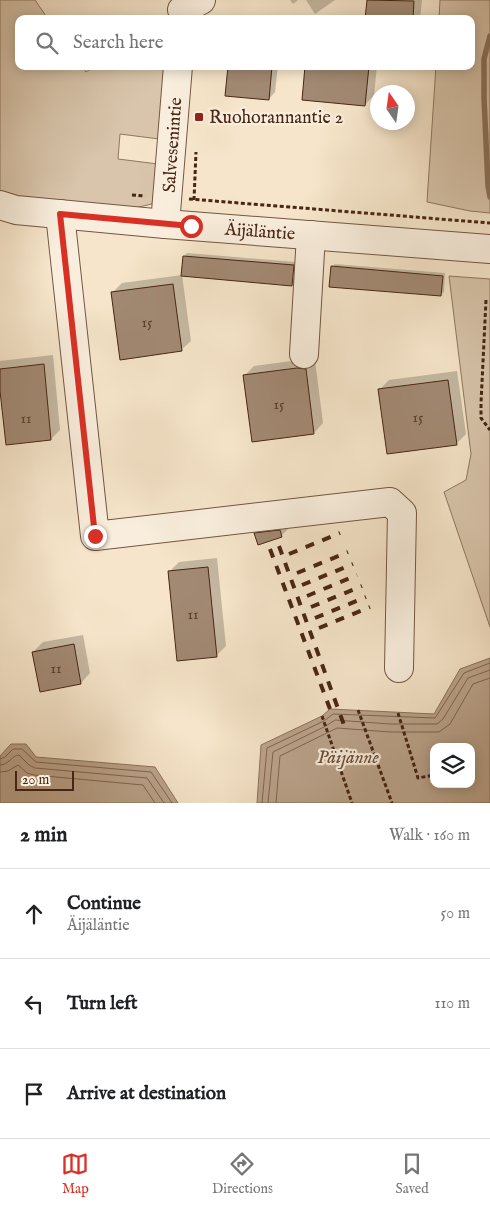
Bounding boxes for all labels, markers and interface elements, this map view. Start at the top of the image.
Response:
search box [15,15,475,70]
icon: search [33,29,61,57]
text: Search here [73,31,164,55]
north arrow [370,85,415,130]
street label: Salvesenintie [159,97,188,194]
place label: Ruohorannantie 2 [209,107,343,130]
marker: Ruohorannantie 2 [193,111,205,123]
route start [180,215,203,238]
street label: Äijäläntie [223,218,296,246]
house number: 15 [141,313,153,332]
house number: 15 [273,395,285,414]
house number: 15 [412,408,424,427]
house number: 11 [20,409,32,428]
route end [84,525,107,548]
house number: 11 [187,605,199,624]
house number: 11 [50,659,62,678]
map controls [430,743,475,788]
button: layers [430,743,475,788]
water label: Päijänne [317,746,380,770]
scale bar [15,768,74,791]
text: 20 m [22,771,49,789]
text: 2 min [20,822,67,849]
text: Walk · 160 m [389,826,470,846]
text: Continue [67,892,141,916]
icon: ahead [20,900,48,928]
text: 50 m [441,904,470,924]
text: Äijäläntie [67,916,130,936]
icon: left [20,990,48,1018]
text: Turn left [67,992,138,1016]
text: 110 m [434,994,470,1014]
icon: arrive [20,1080,48,1108]
text: Arrive at destination [67,1082,226,1106]
tab: Map [61,1150,89,1198]
tab: Directions [212,1150,273,1198]
tab: Saved [396,1150,429,1198]

